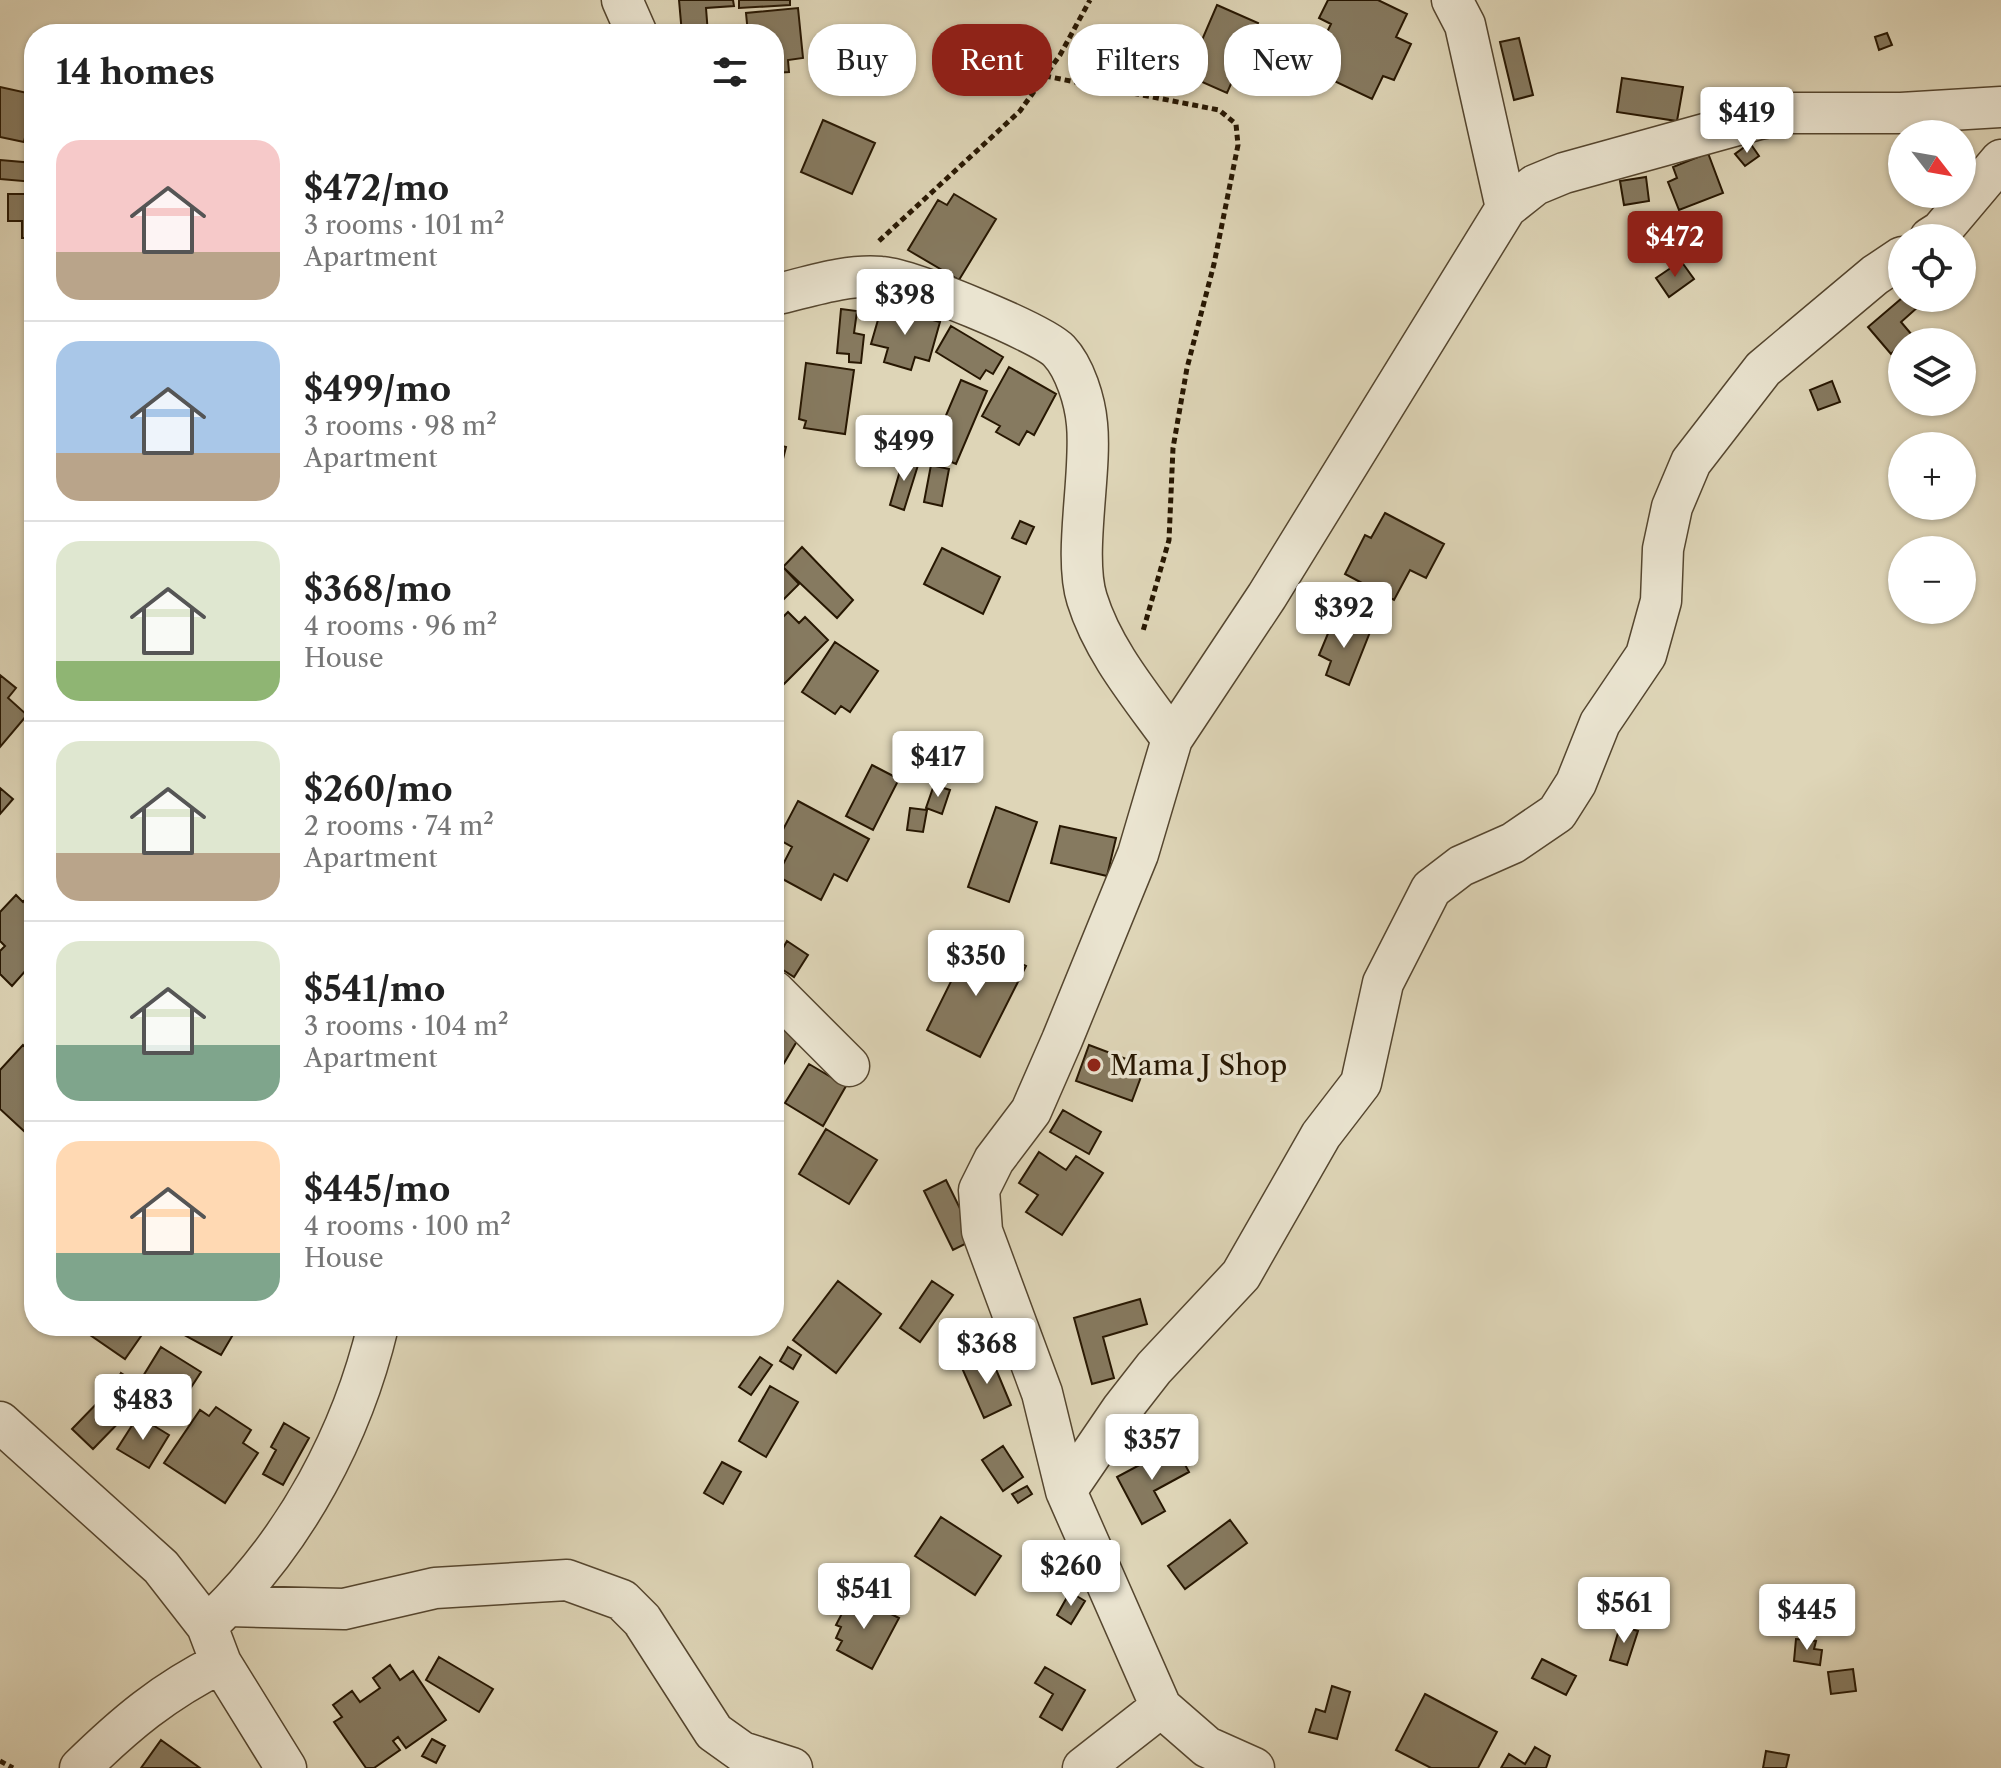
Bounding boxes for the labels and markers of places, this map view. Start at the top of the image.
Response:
pin: $419 [1700,87,1794,155]
pin: $472 [1628,211,1722,279]
pin: $398 [858,269,952,337]
pin: $499 [857,415,951,483]
pin: $392 [1297,582,1391,650]
pin: $417 [891,731,985,799]
pin: $350 [929,930,1023,998]
place label: Mama J Shop [1110,1048,1287,1082]
marker: Mama J Shop [1085,1056,1103,1074]
pin: $368 [940,1318,1034,1386]
pin: $483 [96,1374,190,1442]
pin: $357 [1105,1414,1199,1482]
pin: $260 [1024,1540,1118,1608]
pin: $541 [817,1563,911,1631]
pin: $561 [1577,1577,1671,1645]
pin: $445 [1760,1584,1854,1652]

